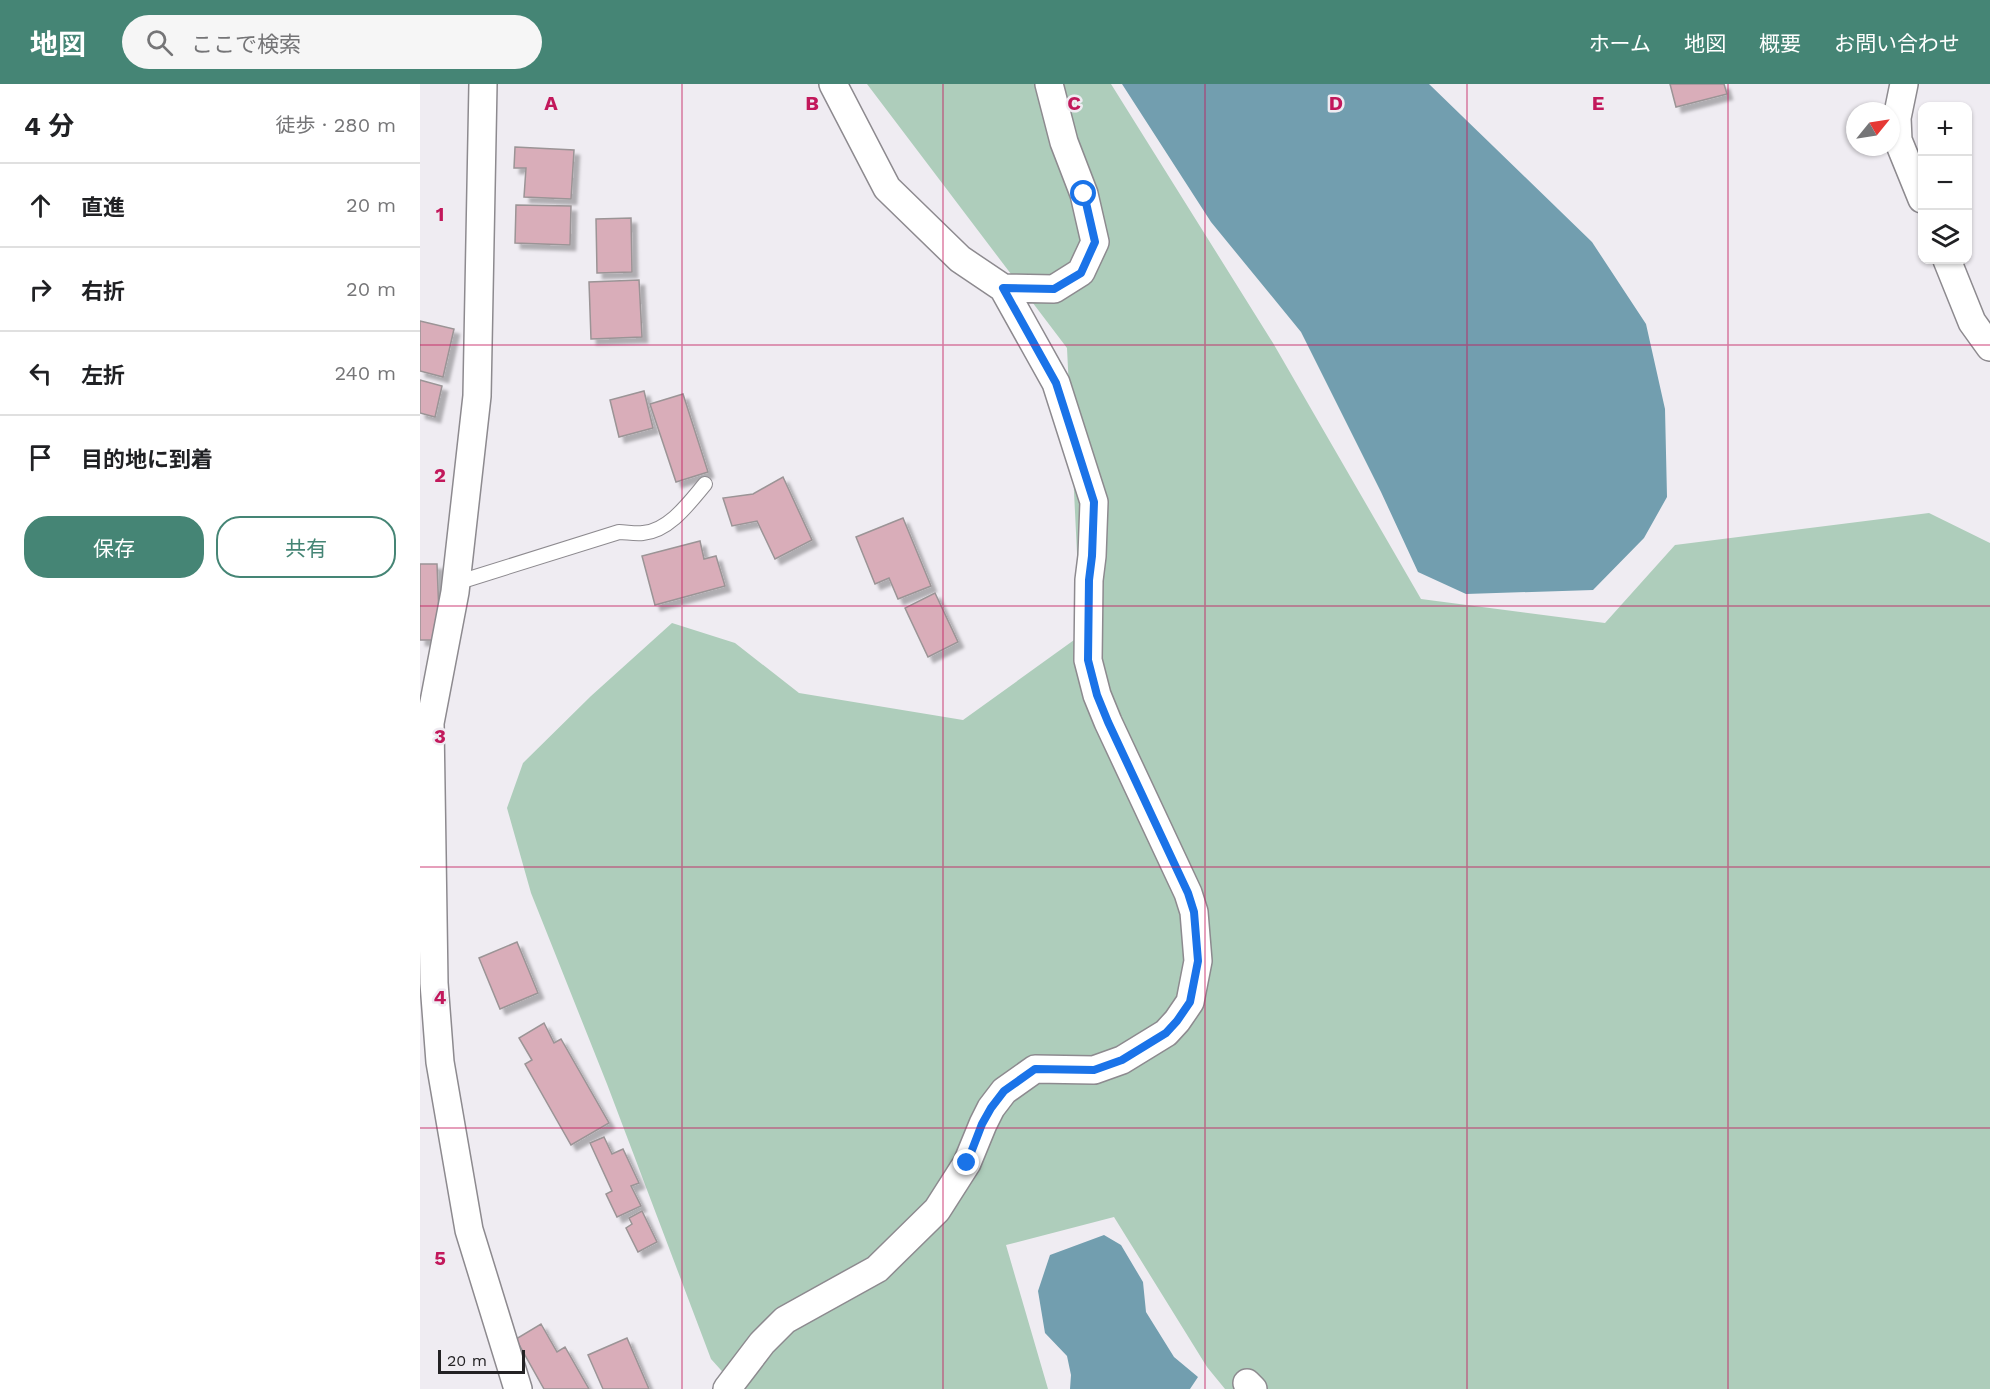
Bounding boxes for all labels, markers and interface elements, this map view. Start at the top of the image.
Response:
search box [122,15,542,69]
icon: search [143,26,176,59]
text: 地図 [30,28,86,61]
text: ホーム [1589,31,1651,56]
text: 地図 [1684,31,1726,56]
text: 概要 [1759,31,1801,56]
text: お問い合わせ [1834,31,1960,56]
text: ここで検索 [191,32,301,57]
text: A [544,91,558,115]
text: B [805,91,819,115]
text: C [1067,91,1081,115]
text: D [1329,91,1343,115]
text: E [1592,91,1604,115]
north arrow [1846,102,1900,156]
map controls [1918,102,1972,264]
button: + [1918,102,1972,156]
text: 4 分 [24,111,74,141]
text: 徒歩 · 280 m [276,113,396,137]
button: − [1918,156,1972,210]
route start [1070,180,1096,206]
icon: ahead [24,189,57,222]
text: 20 m [346,193,396,217]
text: 直進 [81,195,125,220]
text: 1 [436,202,444,226]
button: layers [1918,210,1972,264]
icon: right [24,273,57,306]
text: 20 m [346,277,396,301]
text: 右折 [81,279,125,304]
icon: left [24,357,57,390]
text: 240 m [334,361,396,385]
text: 左折 [81,363,125,388]
icon: arrive [24,441,57,474]
text: 目的地に到着 [81,447,213,472]
text: 2 [434,463,446,487]
button: 保存 [24,516,204,578]
button: 共有 [216,516,396,578]
text: 3 [434,724,446,748]
text: 4 [434,985,447,1009]
route end [953,1149,979,1175]
text: 5 [434,1246,446,1270]
scale bar [438,1347,525,1374]
text: 20 m [447,1351,487,1370]

